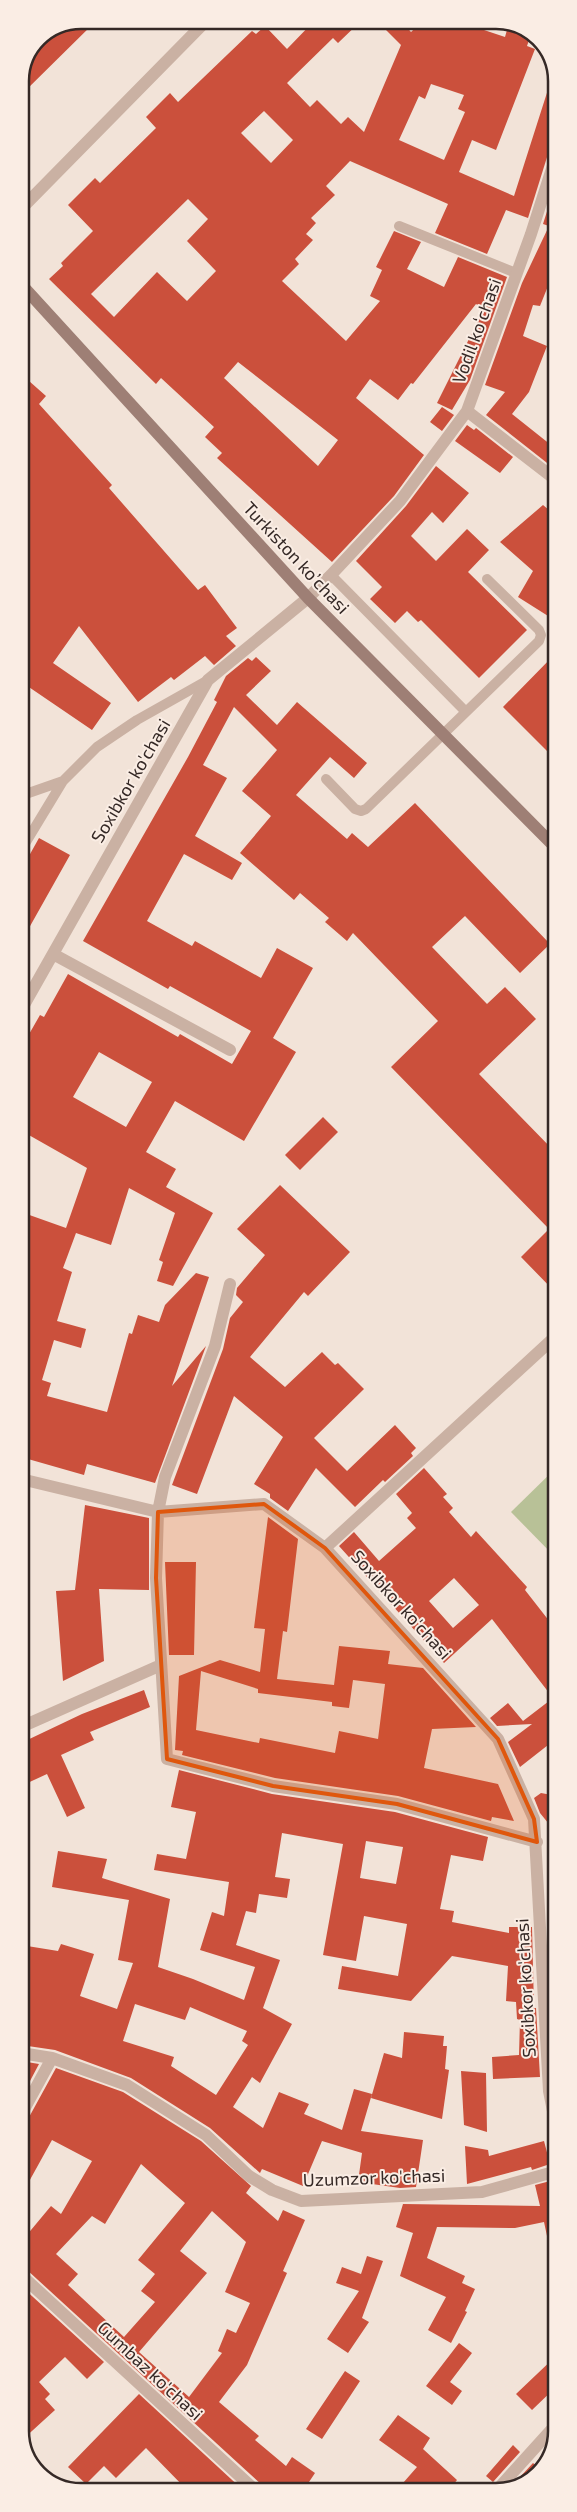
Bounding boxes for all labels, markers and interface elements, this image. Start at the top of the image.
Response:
street label: Vodil koʻchasi [447,275,505,386]
street label: Turkiston ko’chasi [239,497,354,618]
street label: Soxibkor ko'chasi [86,715,174,846]
street label: Soxibkor ko'chasi [347,1545,457,1663]
street label: Soxibkor ko'chasi [510,1918,540,2058]
street label: Uzumzor ko'chasi [302,2164,446,2190]
street label: Gumbaz ko'chasi [94,2316,208,2425]

